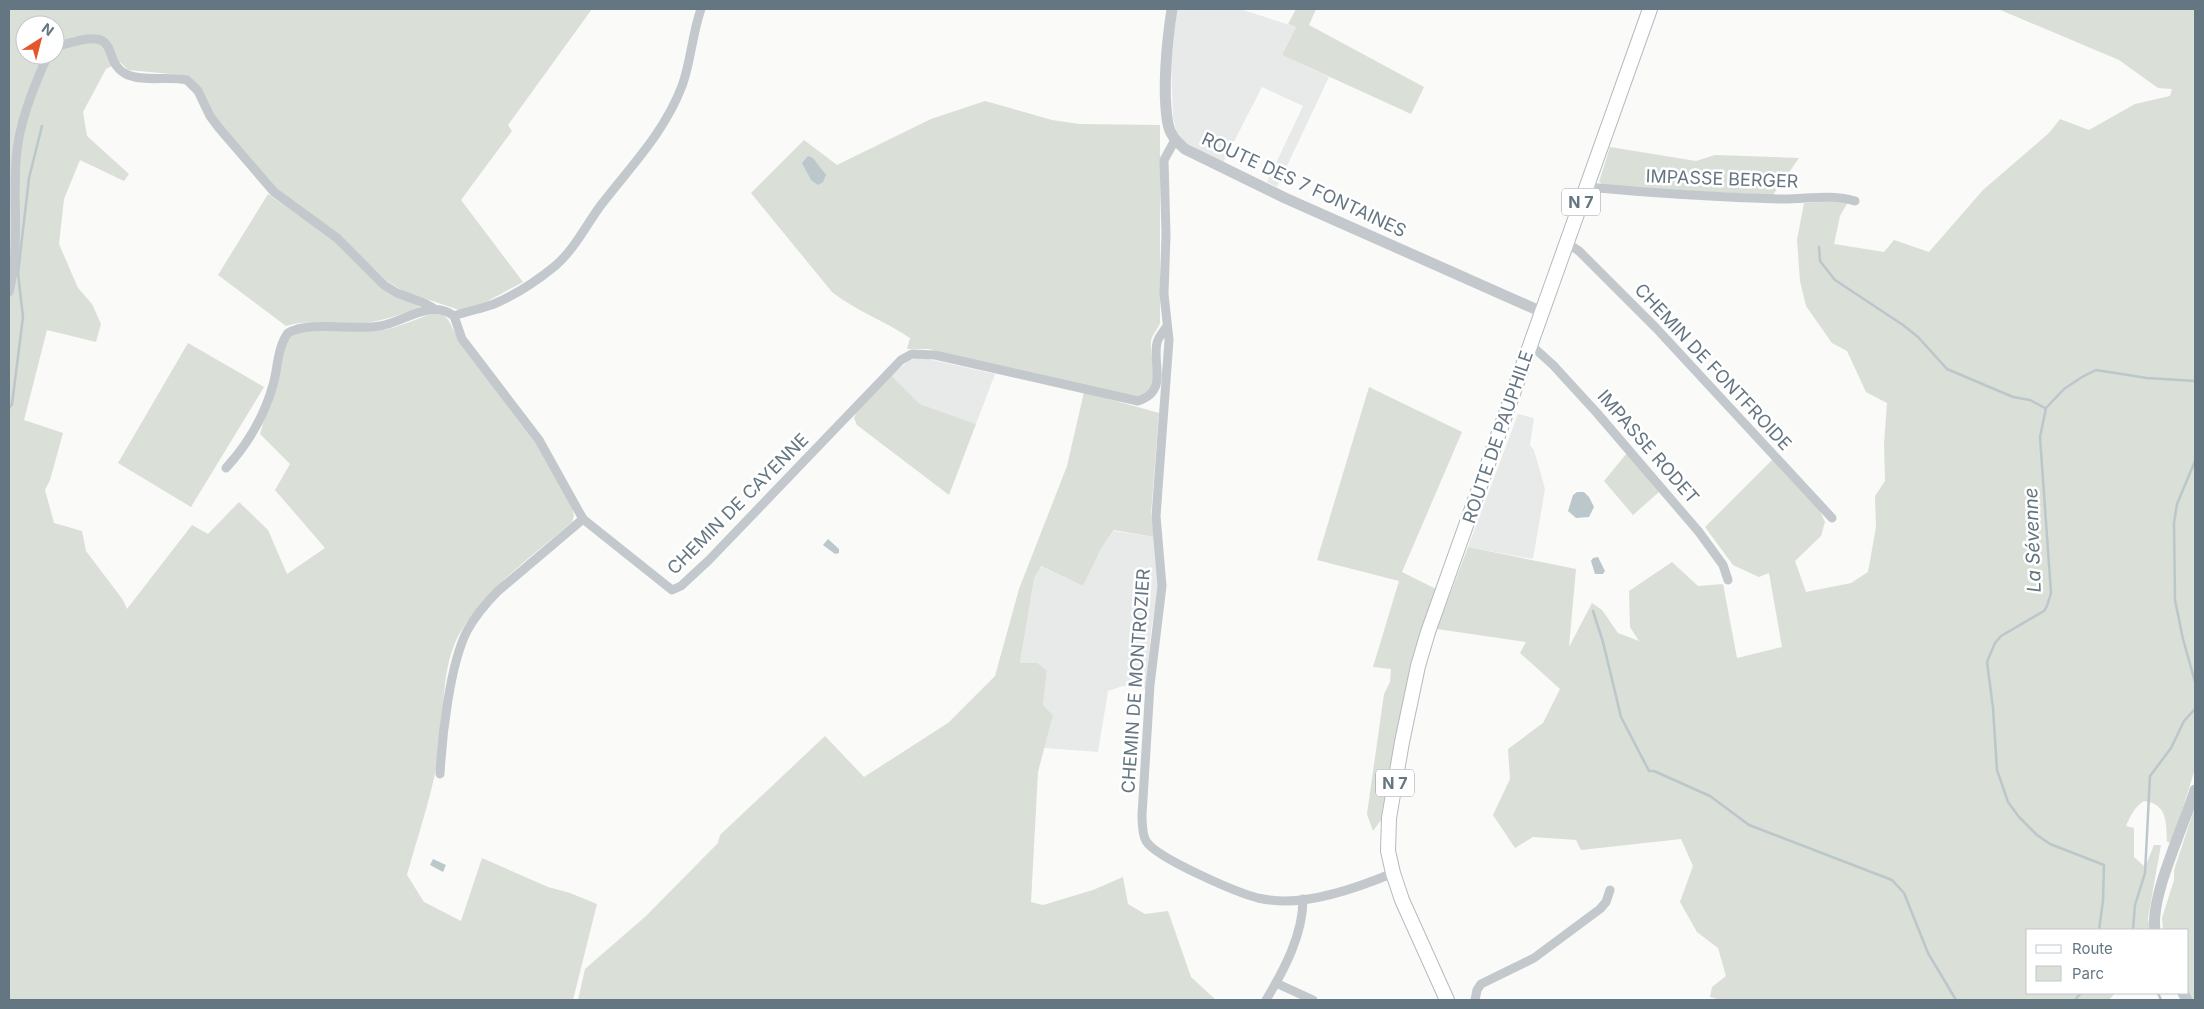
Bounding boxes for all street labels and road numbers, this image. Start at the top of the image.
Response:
street label: ROUTE DES 7 FONTAINES [1199,128,1410,241]
street label: IMPASSE BERGER [1645,165,1799,192]
road number: N 7 [1562,188,1600,216]
street label: CHEMIN DE FONTFROIDE [1631,279,1796,454]
street label: ROUTE DE PAUPHILE [1458,348,1537,526]
street label: IMPASSE RODET [1593,386,1703,508]
street label: CHEMIN DE CAYENNE [663,429,813,579]
street label: CHEMIN DE MONTROZIER [1117,568,1154,794]
road number: N 7 [1376,770,1414,796]

